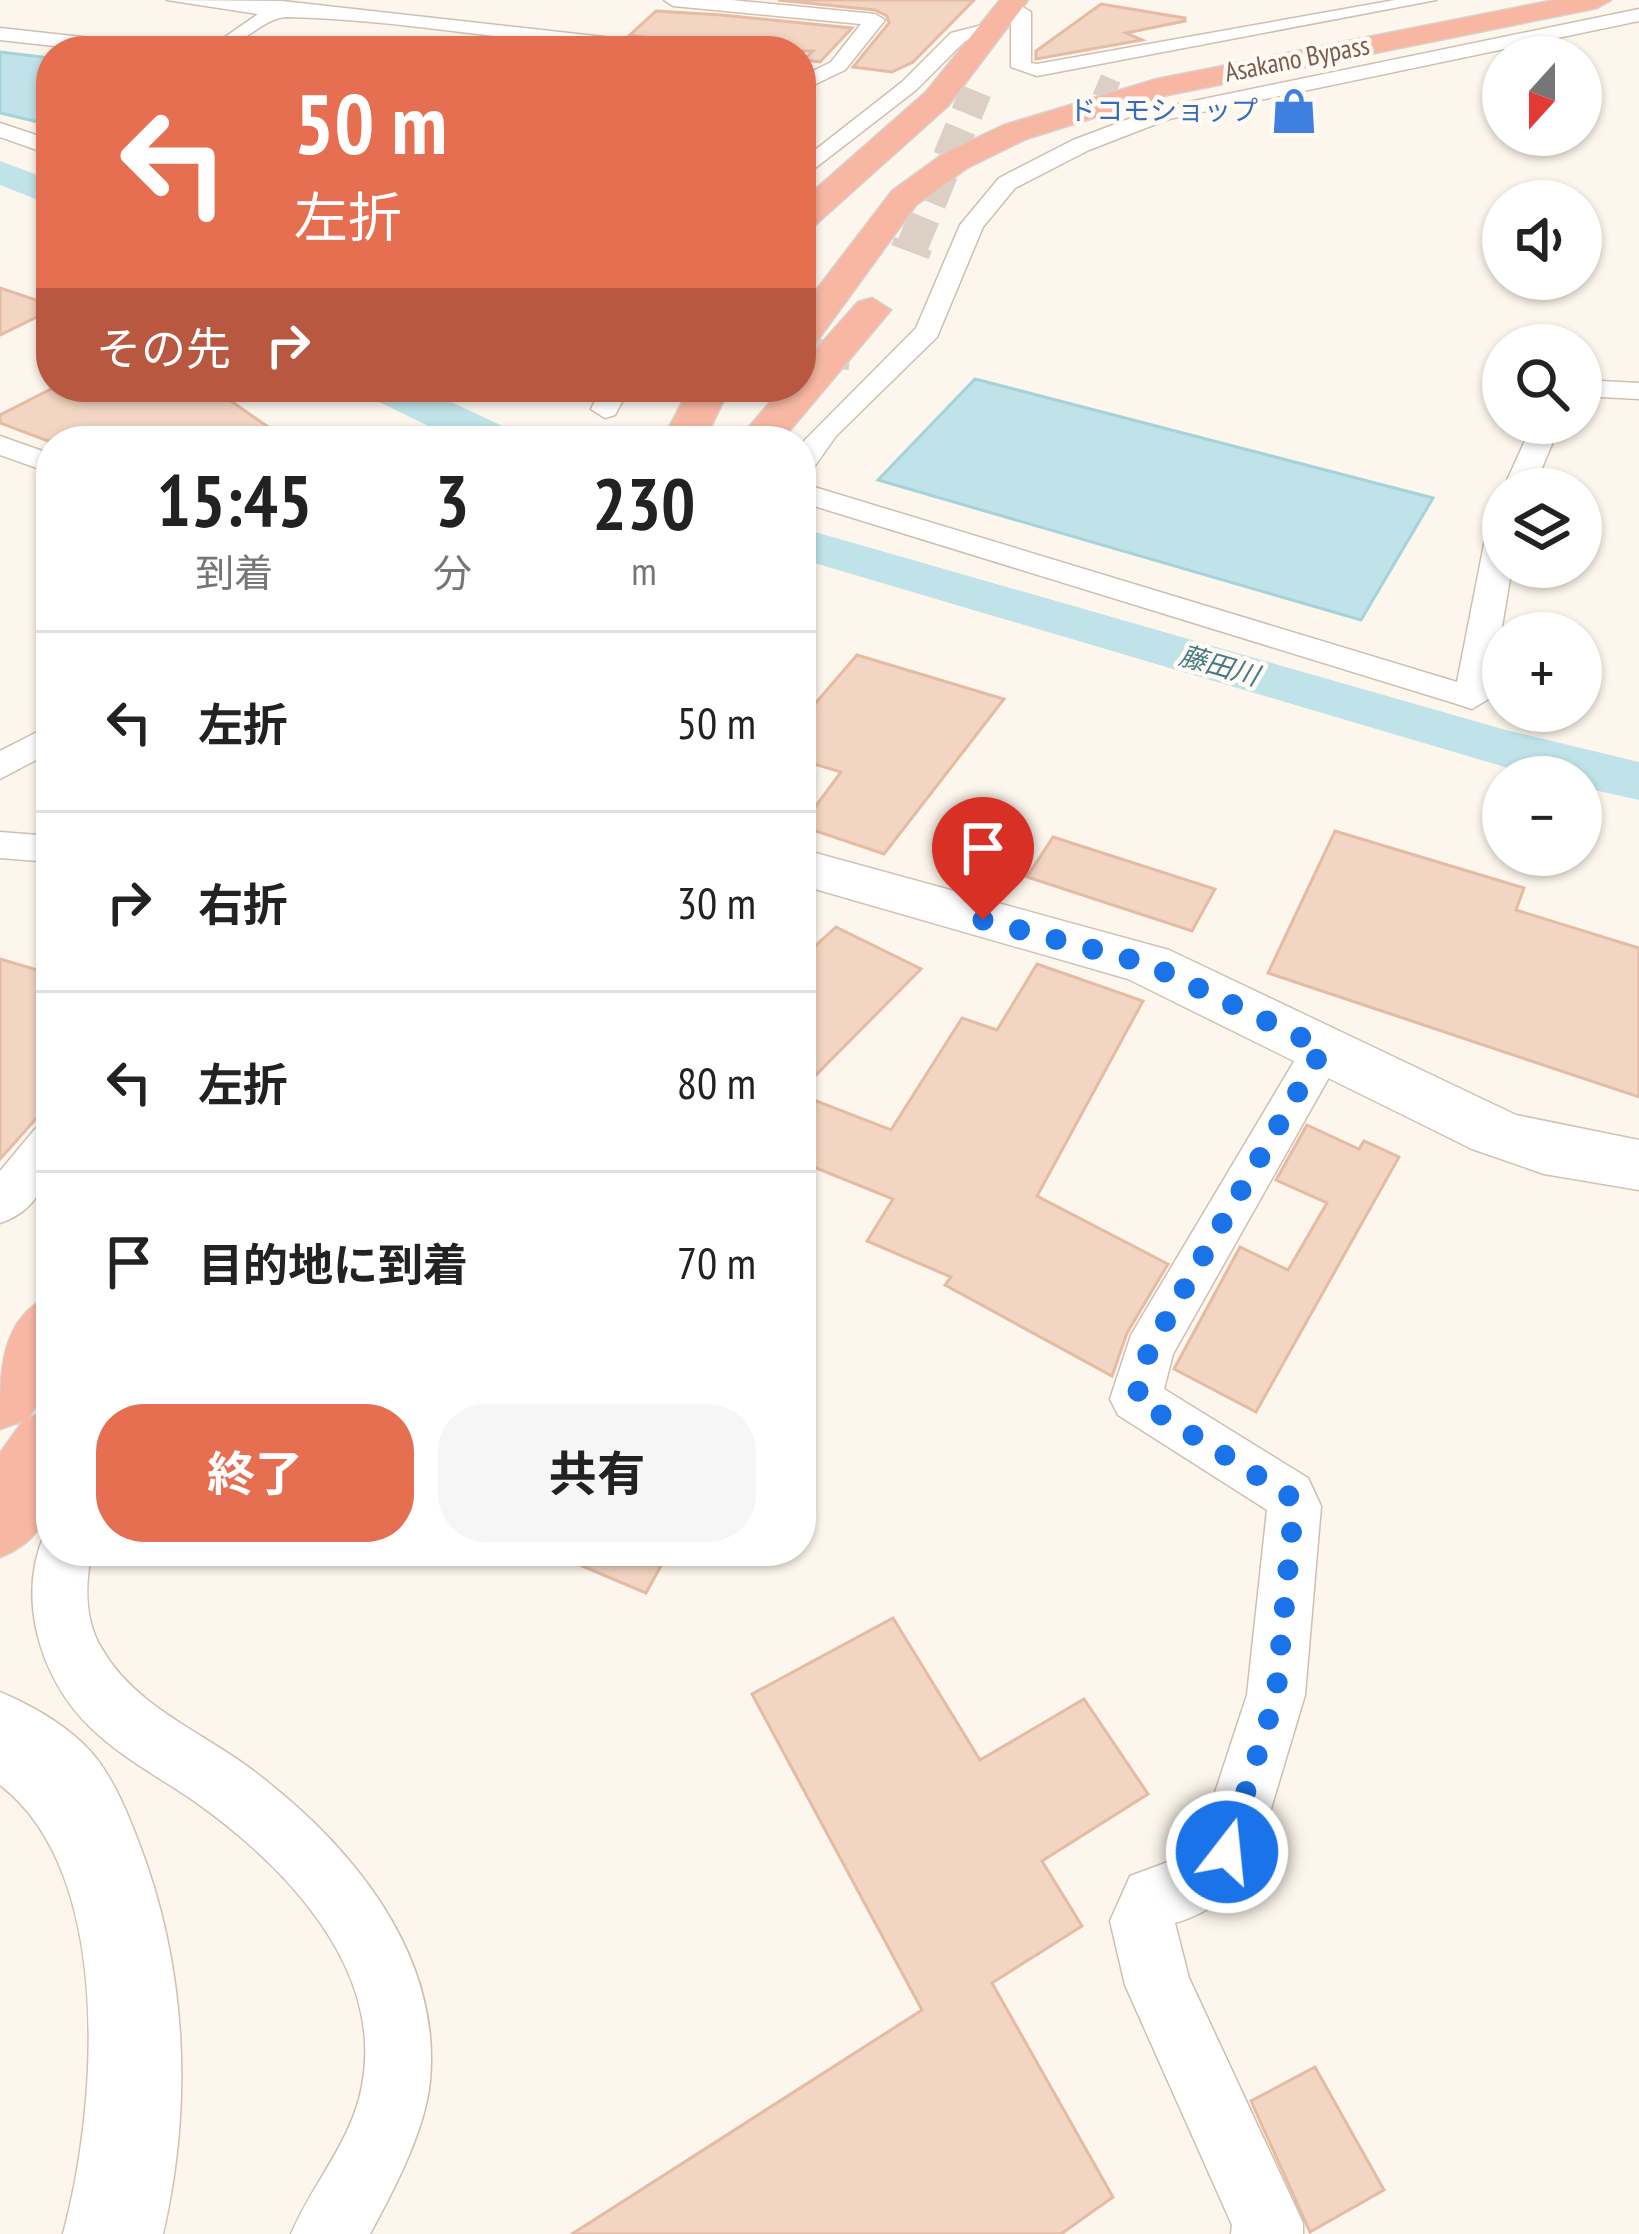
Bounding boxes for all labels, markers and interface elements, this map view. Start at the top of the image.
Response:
street label: Asakano Bypass [1221,27,1372,89]
north arrow [1482,36,1602,156]
map controls [1482,36,1602,876]
text: 50 m [294,68,447,177]
icon: left [96,84,252,240]
shop icon: ドコモショップ [1269,86,1319,136]
place label: ドコモショップ [1069,93,1258,127]
button: sound [1482,180,1602,300]
text: 左折 [294,182,402,252]
icon: right [255,312,321,378]
text: その先 [96,319,231,377]
button: search [1482,324,1602,444]
text: 15:45 [156,453,312,546]
text: 3 [435,453,469,546]
text: 230 [592,456,695,549]
button: layers [1482,468,1602,588]
text: m [631,545,657,596]
text: 到着 [195,547,273,598]
text: 分 [433,547,472,598]
button: + [1482,612,1602,732]
water label: 藤田川 [1176,638,1266,693]
icon: left [96,689,162,755]
text: 50 m [677,693,756,751]
text: 左折 [198,695,288,753]
button: − [1482,756,1602,876]
pin [932,797,1034,920]
icon: arrive [950,815,1016,881]
icon: right [96,869,162,935]
text: 30 m [677,873,756,931]
text: 右折 [198,875,288,933]
icon: left [96,1049,162,1115]
text: 80 m [677,1053,756,1111]
text: 左折 [198,1055,288,1113]
icon: arrive [96,1229,162,1295]
text: 70 m [677,1233,756,1291]
text: 目的地に到着 [198,1235,468,1293]
button: 終了 [96,1404,414,1542]
button: 共有 [438,1404,756,1542]
position arrow [1164,1789,1290,1915]

